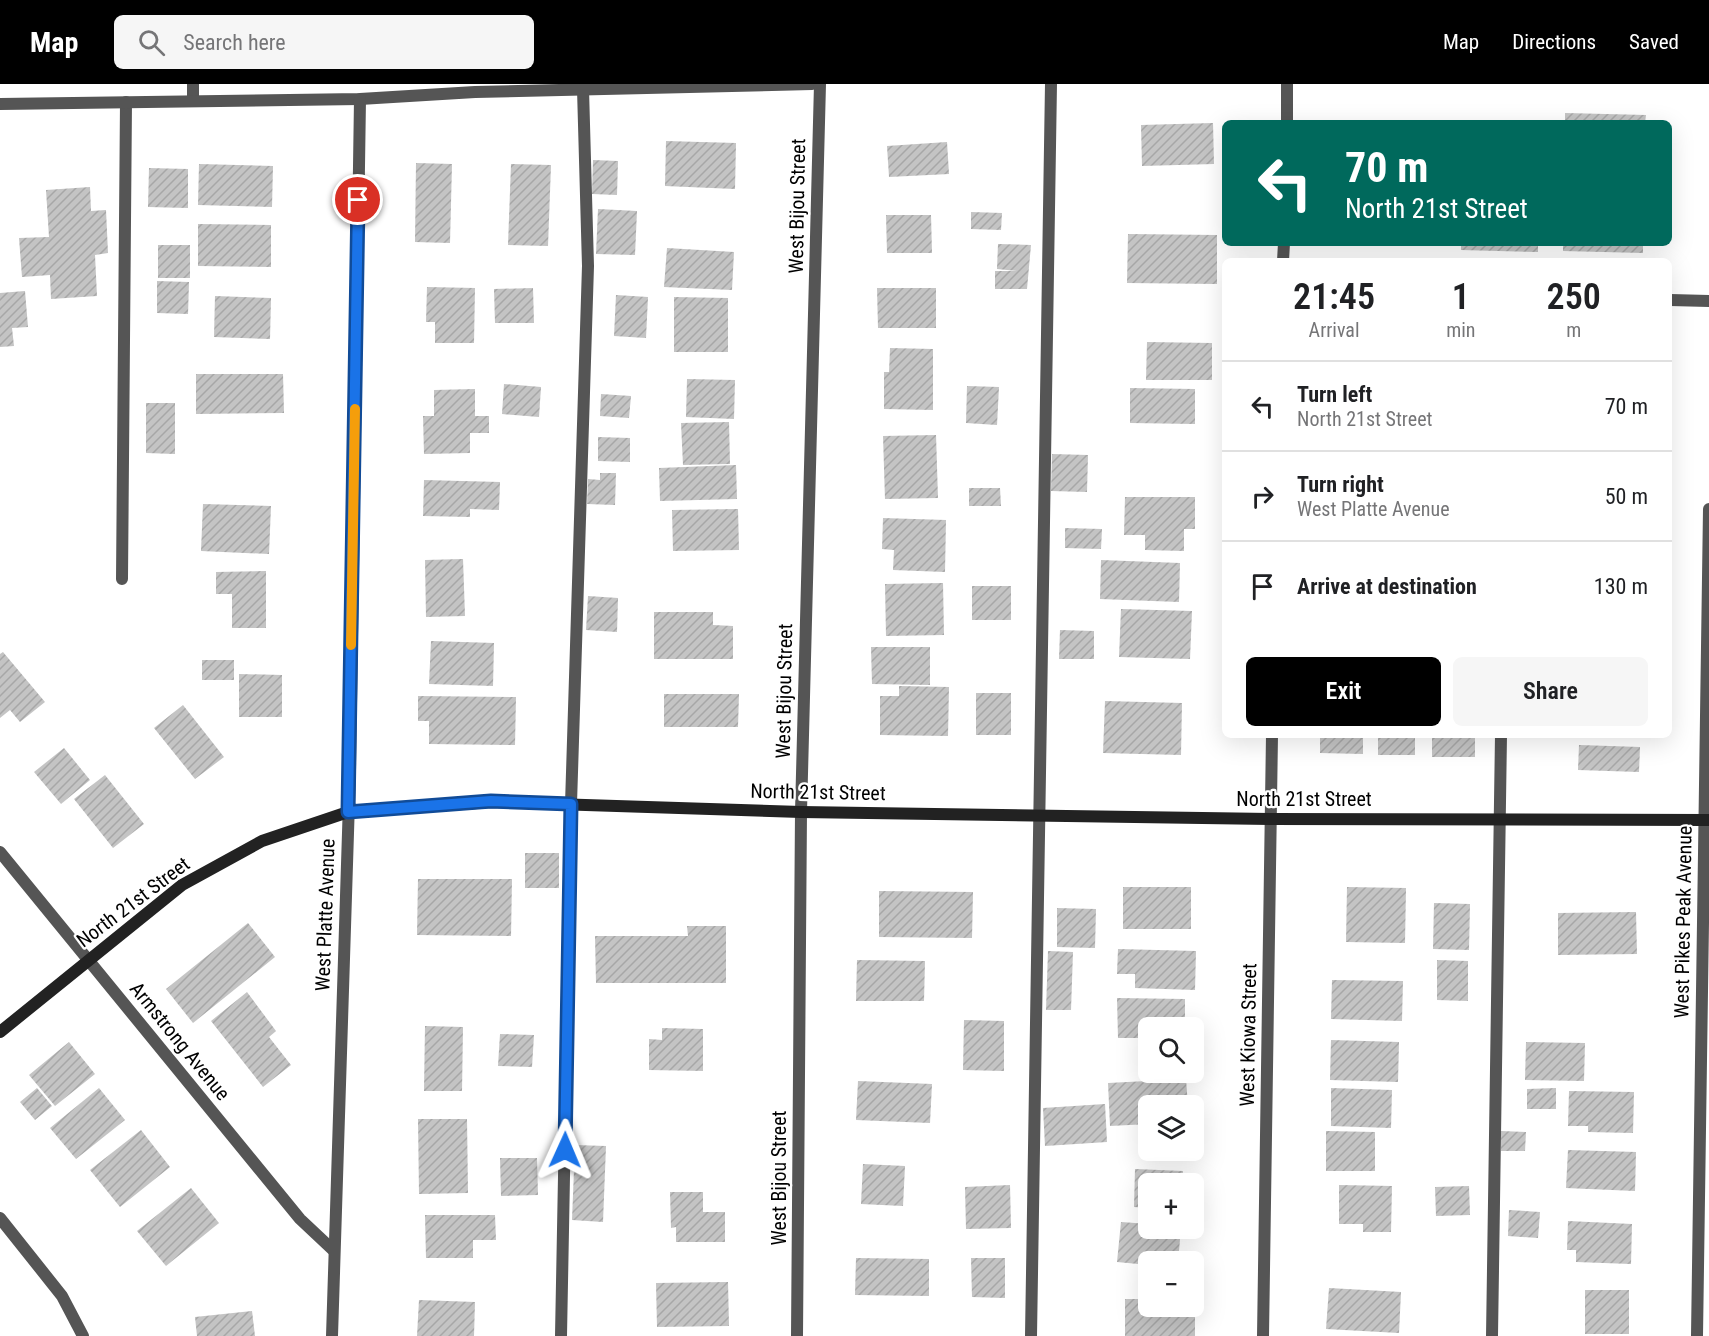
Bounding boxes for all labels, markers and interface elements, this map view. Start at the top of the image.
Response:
search box [114,15,534,69]
text: Map [30,26,78,59]
icon: search [135,26,168,59]
text: Search here [183,30,286,55]
text: Map [1443,30,1479,54]
text: Directions [1512,30,1596,54]
text: Saved [1629,30,1679,54]
street label: West Bijou Street [784,138,810,274]
text: 70 m [1345,143,1428,192]
icon: left [1246,144,1324,222]
pin [332,174,383,225]
icon: arrive [341,183,374,216]
text: North 21st Street [1345,193,1528,225]
text: 21:45 [1293,276,1375,318]
text: 1 [1452,276,1470,318]
text: 250 [1547,276,1601,318]
text: Arrival [1309,318,1360,342]
text: min [1446,318,1475,342]
text: m [1566,318,1581,342]
text: Turn left [1297,382,1372,407]
icon: left [1246,390,1279,423]
text: 70 m [1605,394,1648,419]
text: North 21st Street [1297,407,1432,431]
text: Turn right [1297,472,1384,497]
icon: right [1246,480,1279,513]
text: 50 m [1605,484,1648,509]
text: West Platte Avenue [1297,497,1450,521]
icon: arrive [1246,570,1279,603]
text: Arrive at destination [1297,574,1477,599]
text: 130 m [1594,574,1648,599]
street label: West Bijou Street [771,623,797,759]
button: Exit [1246,657,1441,726]
button: Share [1453,657,1648,726]
street label: North 21st Street [750,779,886,805]
street label: North 21st Street [1236,787,1372,811]
street label: West Pikes Peak Avenue [1669,826,1697,1018]
street label: West Platte Avenue [310,838,340,992]
street label: North 21st Street [72,852,194,952]
street label: West Kiowa Street [1235,963,1261,1107]
street label: Armstrong Avenue [125,977,235,1105]
map controls [1138,1017,1204,1317]
button: search [1138,1017,1204,1083]
button: layers [1138,1095,1204,1161]
street label: West Bijou Street [767,1110,791,1246]
position arrow [533,1118,597,1182]
button: + [1138,1173,1204,1239]
button: − [1138,1251,1204,1317]

